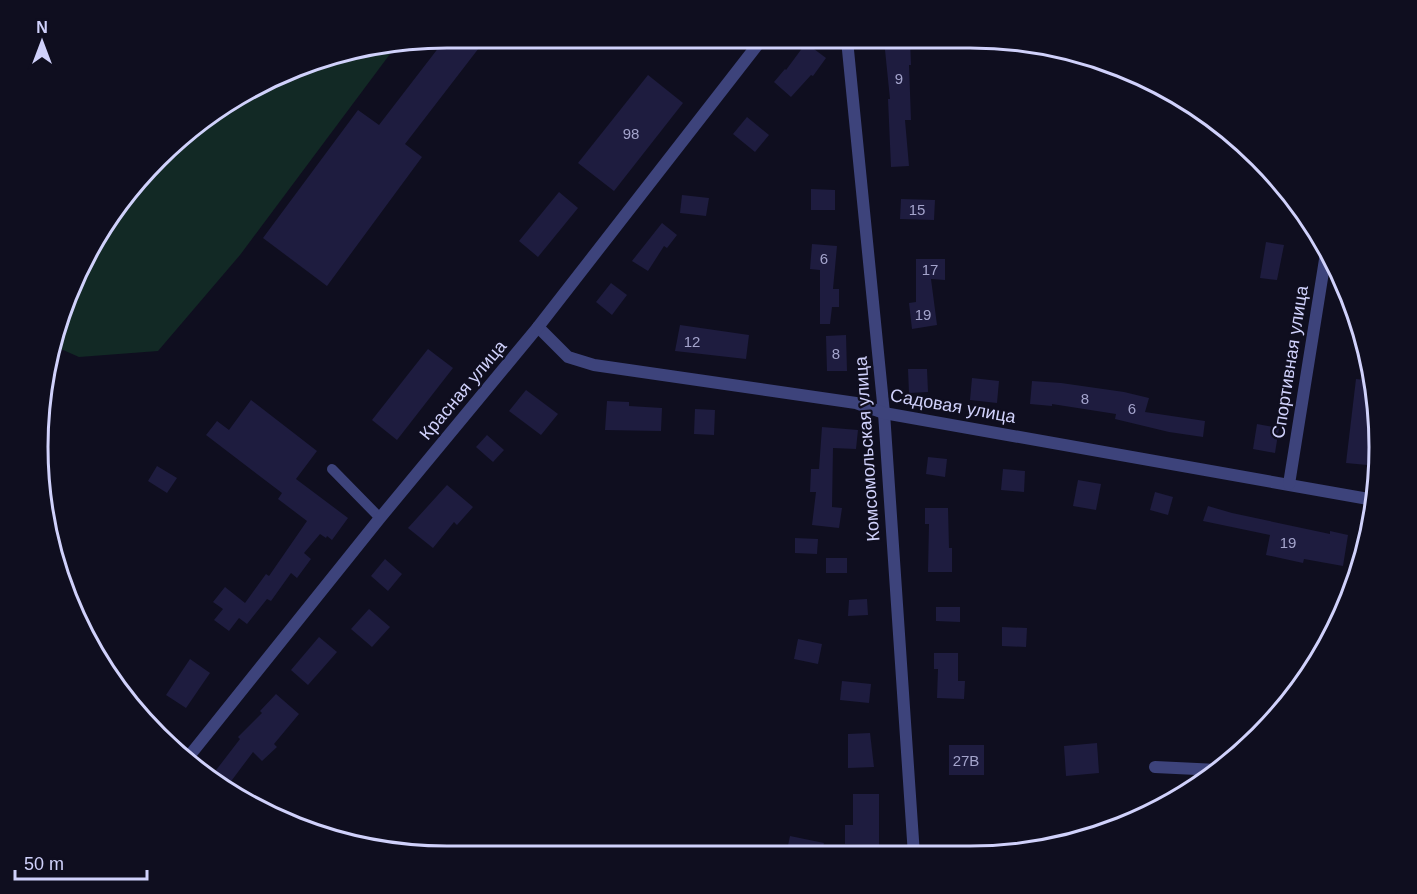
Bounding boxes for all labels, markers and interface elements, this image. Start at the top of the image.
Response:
north arrow [12,12,72,72]
text: N [36,19,48,36]
house number: 9 [895,70,903,87]
house number: 98 [623,125,639,142]
house number: 15 [909,201,925,218]
house number: 6 [820,250,828,267]
house number: 17 [922,261,938,278]
street label: Спортивная улица [1268,283,1312,440]
house number: 19 [915,306,931,323]
house number: 12 [684,333,700,350]
street label: Красная улица [416,335,511,444]
house number: 8 [832,345,840,362]
street label: Комсомольская улица [850,355,883,542]
street label: Садовая улица [889,385,1018,427]
house number: 8 [1081,390,1089,407]
house number: 6 [1128,400,1136,417]
house number: 19 [1280,534,1296,551]
house number: 27В [953,752,979,769]
scale bar [15,843,147,881]
text: 50 m [24,854,64,874]

